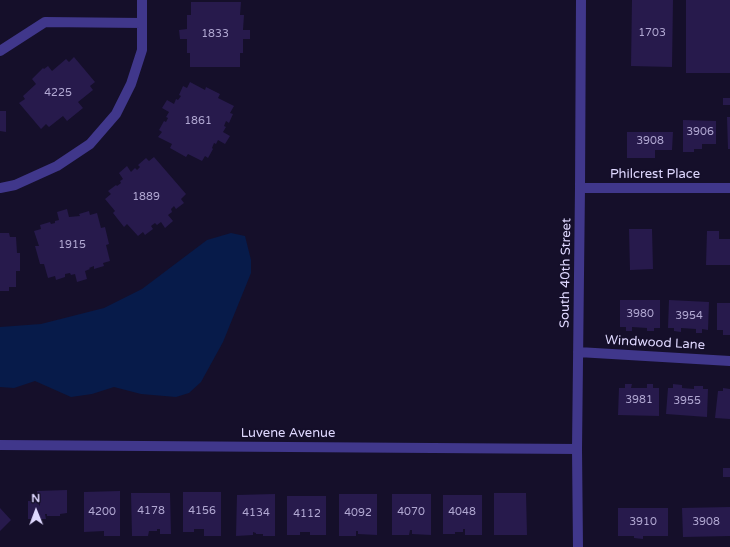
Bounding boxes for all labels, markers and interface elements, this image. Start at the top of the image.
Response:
house number: 1703 [638,26,666,40]
house number: 1833 [201,27,229,41]
house number: 4225 [44,86,72,100]
house number: 1861 [184,114,212,128]
house number: 3906 [686,125,714,139]
house number: 3908 [636,134,664,148]
street label: Philcrest Place [610,167,700,183]
house number: 1889 [132,190,160,204]
street label: South 40th Street [557,218,575,328]
house number: 1915 [58,238,86,252]
house number: 3980 [626,307,654,321]
house number: 3954 [675,309,703,323]
street label: Windwood Lane [605,333,705,353]
house number: 3981 [625,393,653,407]
house number: 3955 [673,394,701,408]
street label: Luvene Avenue [241,426,335,442]
north arrow [16,491,56,531]
text: N [31,492,40,505]
house number: 4178 [137,504,165,518]
house number: 4156 [188,504,216,518]
house number: 4200 [88,505,116,519]
house number: 4070 [397,505,425,519]
house number: 4048 [448,505,476,519]
house number: 4134 [242,506,270,520]
house number: 4092 [344,506,372,520]
house number: 4112 [293,507,321,521]
house number: 3910 [629,515,657,529]
house number: 3908 [692,515,720,529]

